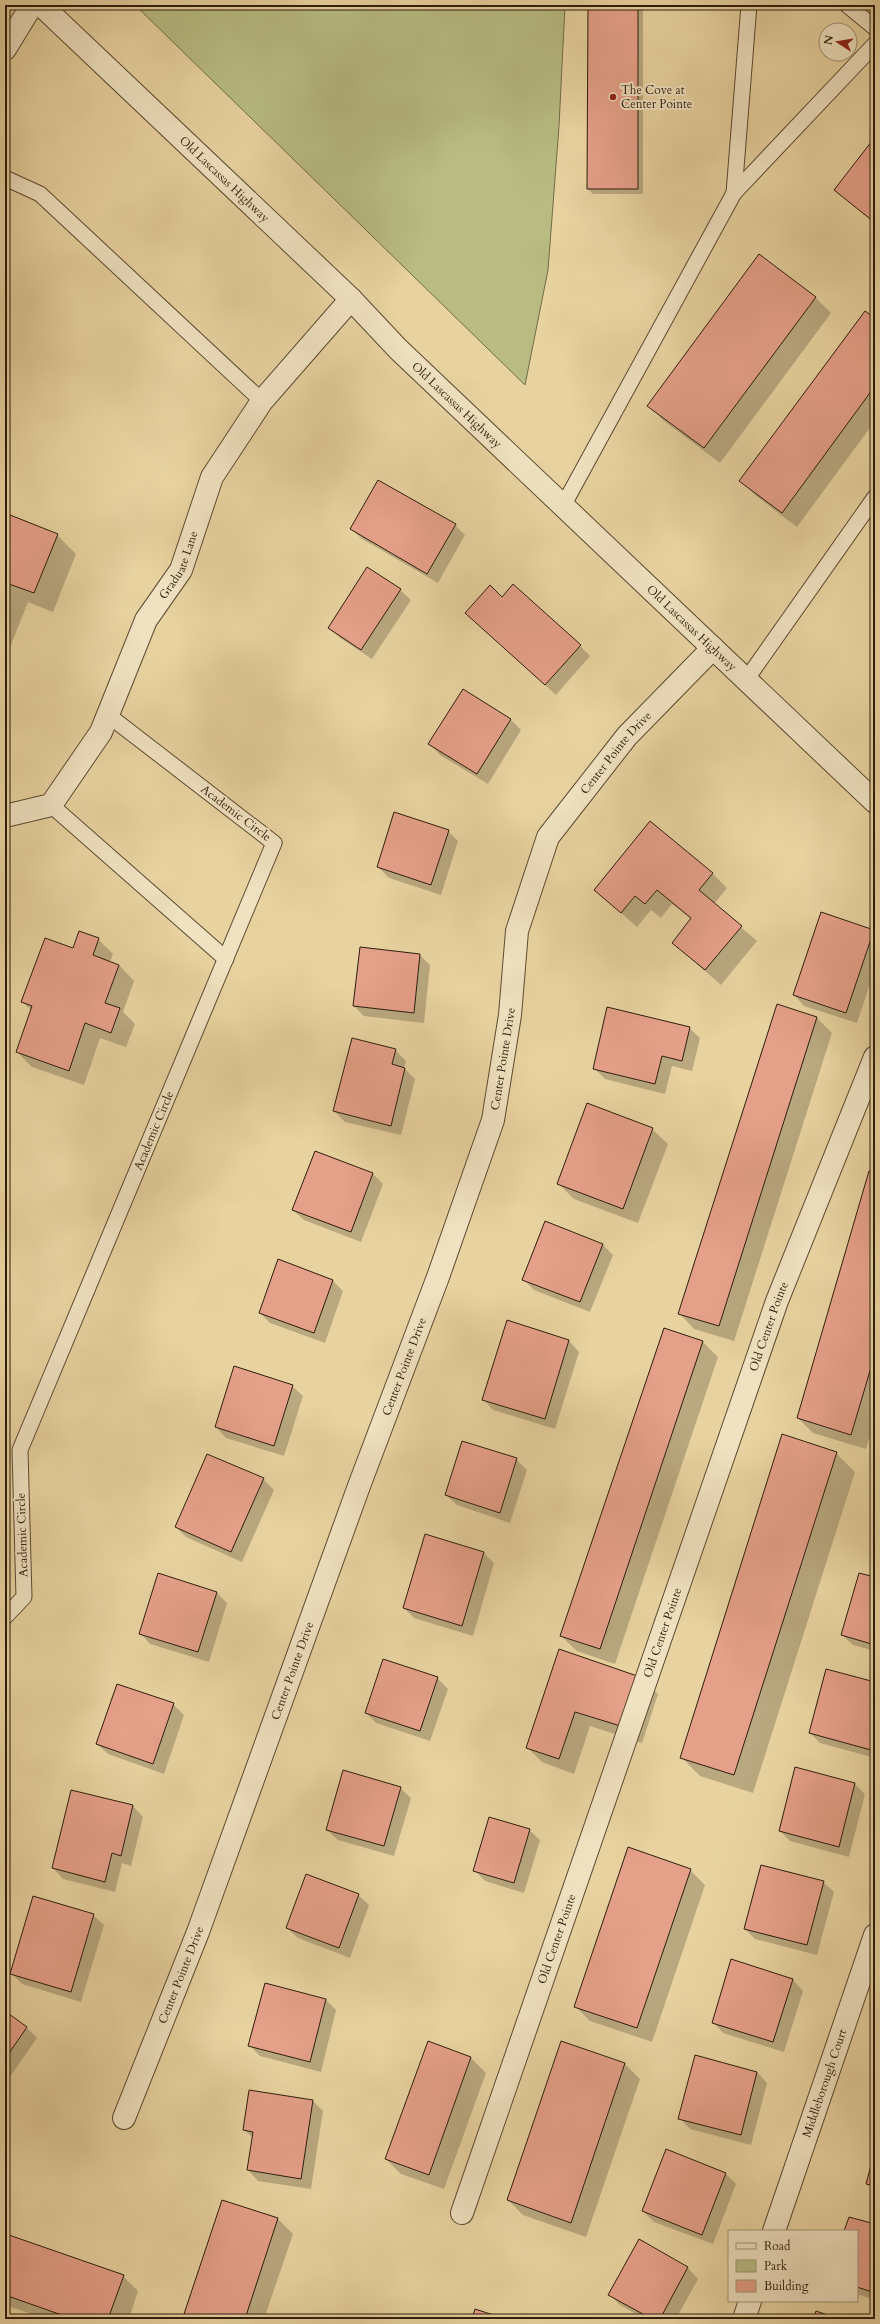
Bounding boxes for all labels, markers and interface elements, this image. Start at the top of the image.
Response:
north arrow [818,22,858,62]
text: N [820,33,837,46]
place label: The Cove at Center Pointe [621,82,692,112]
marker: The Cove at Center Pointe [608,92,618,102]
street label: Old Lascassas Highway [176,132,274,226]
street label: Old Lascassas Highway [408,358,506,452]
street label: Graduate Lane [155,529,201,602]
street label: Old Lascassas Highway [643,581,741,675]
street label: Center Pointe Drive [576,708,655,798]
street label: Academic Circle [198,781,274,845]
street label: Center Pointe Drive [487,1007,519,1111]
street label: Academic Circle [130,1089,177,1172]
street label: Old Center Pointe [745,1279,792,1374]
street label: Center Pointe Drive [378,1315,430,1418]
street label: Academic Circle [13,1493,31,1577]
street label: Old Center Pointe [639,1585,685,1680]
street label: Center Pointe Drive [267,1619,317,1722]
street label: Old Center Pointe [534,1892,580,1986]
street label: Center Pointe Drive [154,1924,207,2026]
street label: Middleborough Court [798,2027,850,2140]
legend [728,2230,858,2302]
text: Road [764,2238,791,2254]
text: Park [764,2258,788,2274]
text: Building [764,2278,809,2294]

